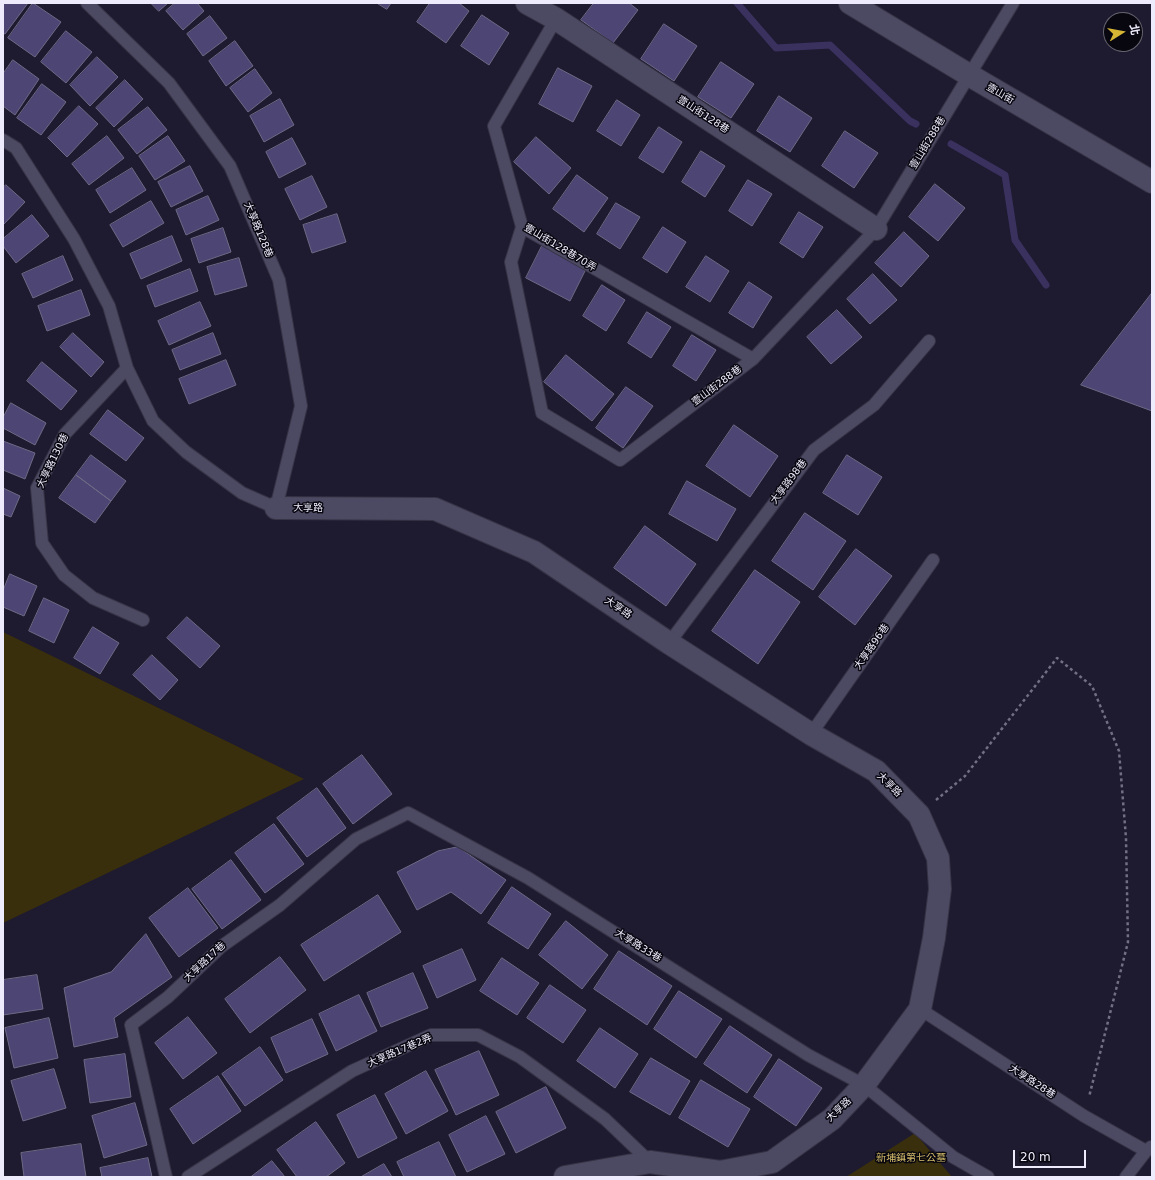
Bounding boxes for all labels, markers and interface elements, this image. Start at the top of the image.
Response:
north arrow [1103,12,1143,52]
text: 北 [1127,23,1142,36]
street label: 壹山街 [984,81,1016,107]
street label: 壹山街128巷 [675,94,731,136]
street label: 壹山街288巷 [908,115,948,171]
street label: 大享路128巷 [241,200,275,260]
street label: 壹山街128巷70弄 [522,222,598,274]
street label: 壹山街288巷 [690,363,744,409]
street label: 大享路130巷 [35,432,71,490]
street label: 大享路98巷 [768,457,810,507]
street label: 大享路 [293,502,323,514]
street label: 大享路 [602,595,634,621]
street label: 大享路96巷 [852,622,892,672]
street label: 大享路 [874,770,904,800]
street label: 大享路33巷 [612,927,664,965]
street label: 大享路17巷 [182,940,228,984]
street label: 大享路17巷2弄 [366,1032,434,1070]
street label: 大享路28巷 [1007,1063,1057,1101]
street label: 大享路 [824,1095,854,1125]
scale bar [1015,1142,1088,1168]
text: 20 m [1020,1150,1051,1164]
park label: 新埔鎮第七公墓 [876,1152,946,1164]

